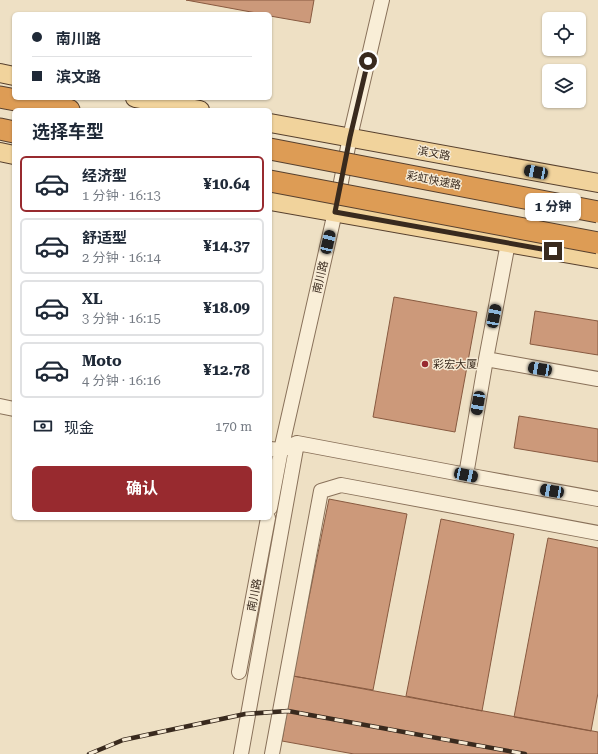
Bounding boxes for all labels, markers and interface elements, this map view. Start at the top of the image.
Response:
map controls [542,12,586,108]
button: locate [542,12,586,56]
text: 南川路 [56,30,101,48]
route start [359,52,377,70]
button: layers [542,64,586,108]
text: 滨文路 [56,68,101,86]
text: 选择车型 [32,121,104,142]
street label: 滨文路 [417,144,451,163]
car [523,164,549,180]
icon: car [34,166,70,202]
text: 经济型 [82,167,127,185]
street label: 彩虹快速路 [406,169,462,192]
text: ¥10.64 [203,175,250,193]
text: 1 分钟 · 16:13 [82,188,161,203]
callout: 1 分钟 [525,193,581,221]
text: 1 分钟 [535,199,571,214]
icon: car [34,228,70,264]
text: 舒适型 [82,229,127,247]
car [319,229,337,255]
text: ¥14.37 [203,237,250,255]
route end [544,242,562,260]
text: 2 分钟 · 16:14 [82,250,161,265]
street label: 南川路 [310,260,331,295]
icon: car [34,290,70,326]
text: XL [82,290,103,308]
text: ¥18.09 [203,299,250,317]
car [486,303,502,329]
text: 3 分钟 · 16:15 [82,311,161,326]
icon: car [34,352,70,388]
text: Moto [82,352,122,370]
place label: 彩宏大厦 [433,358,477,371]
marker: 彩宏大厦 [420,359,430,369]
text: ¥12.78 [203,361,250,379]
car [527,361,553,377]
text: 4 分钟 · 16:16 [82,373,161,388]
car [470,390,486,416]
icon: cash [32,415,54,437]
text: 现金 [64,419,94,437]
text: 170 m [215,419,252,434]
button: 确认 [32,466,252,512]
car [453,467,479,483]
car [539,483,565,499]
street label: 南川路 [245,578,264,613]

